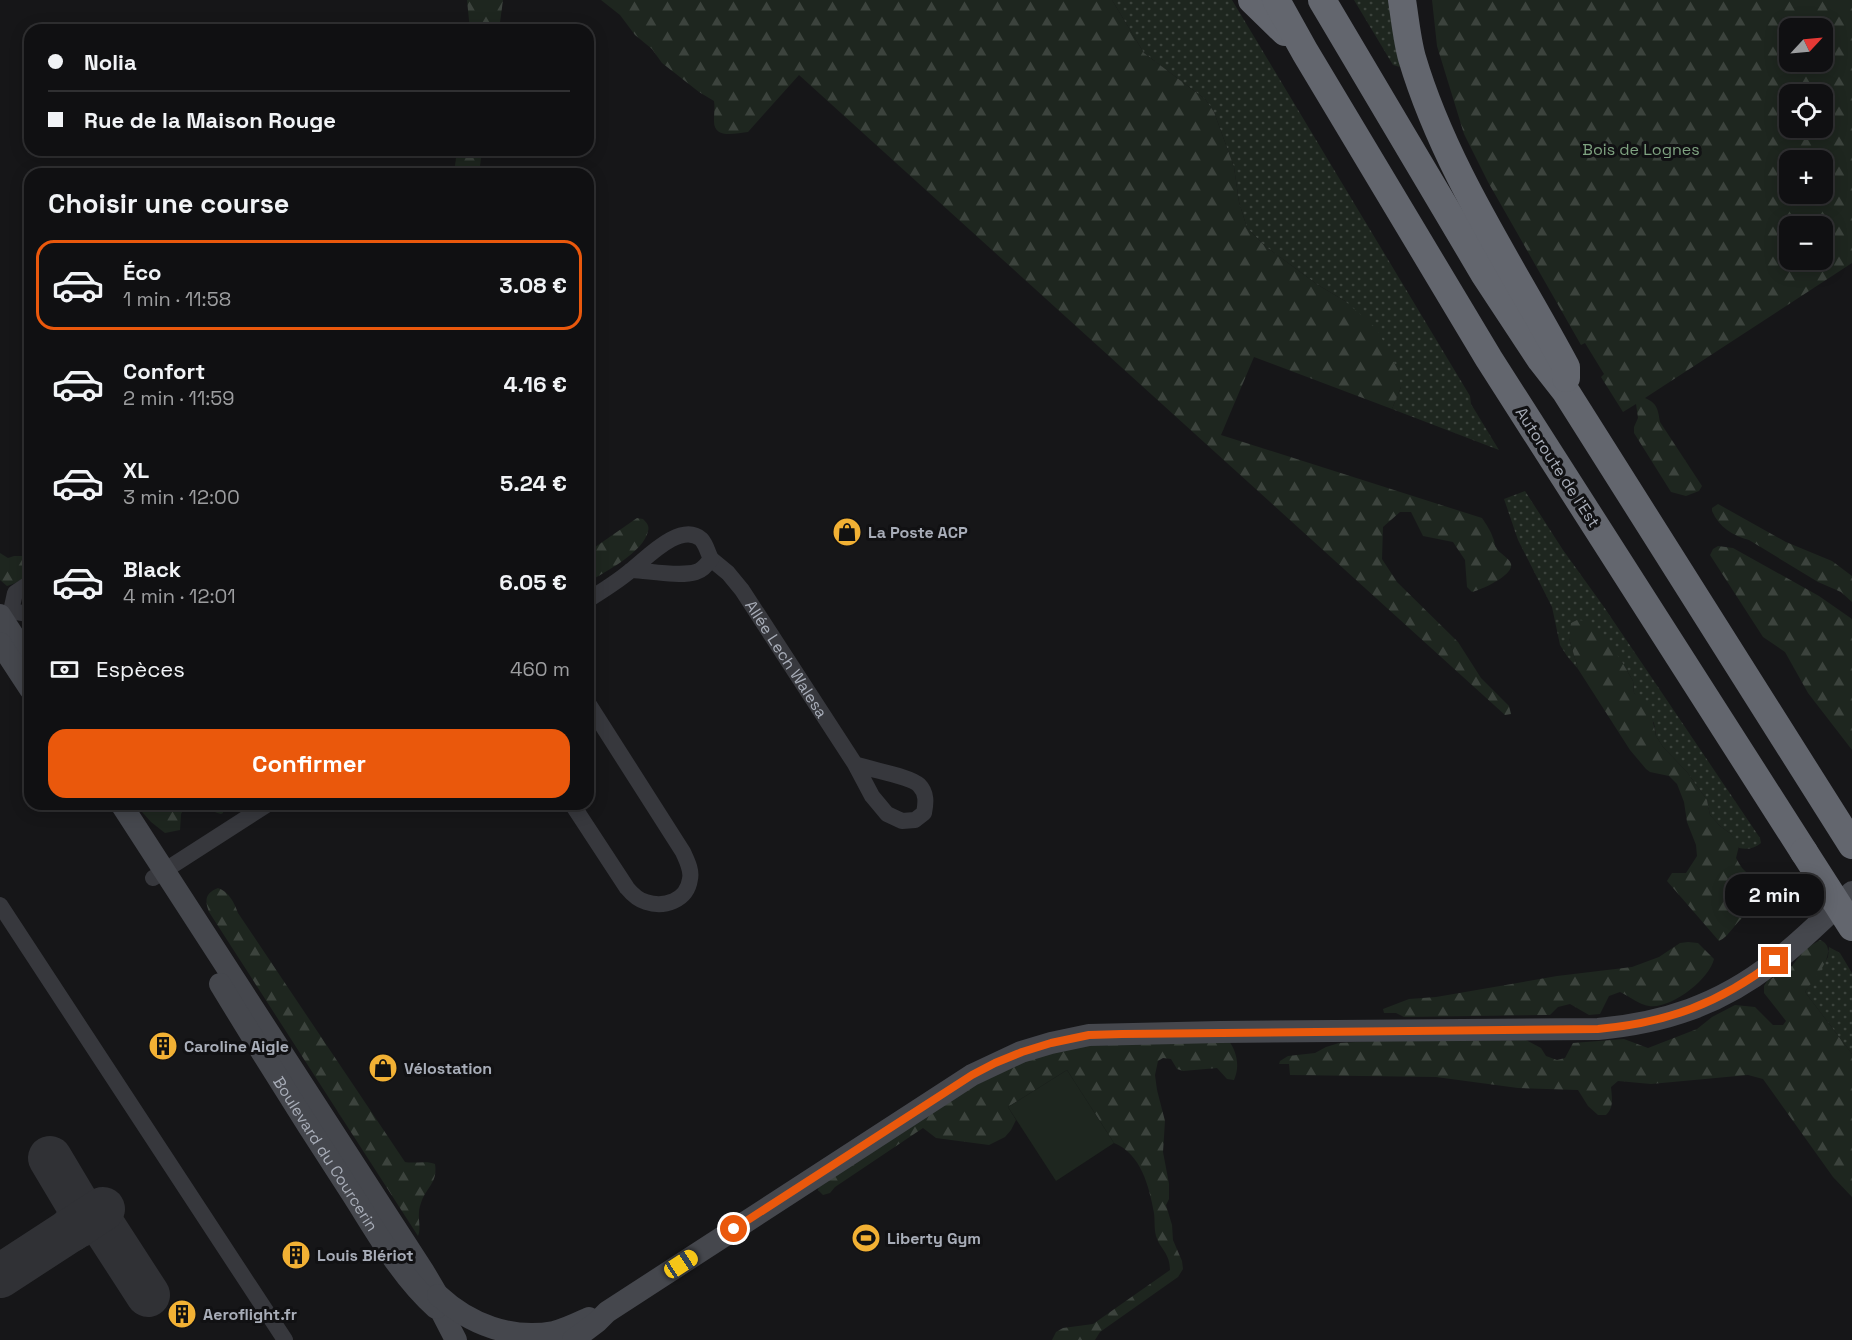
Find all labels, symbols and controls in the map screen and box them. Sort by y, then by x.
north arrow [1779,18,1833,72]
map controls [1779,18,1833,270]
text: Nolia [84,48,137,76]
button: locate [1779,84,1833,138]
text: Rue de la Maison Rouge [84,106,336,134]
park label: Bois de Lognes [1582,139,1700,160]
button: + [1779,150,1833,204]
text: Choisir une course [48,186,289,221]
button: − [1779,216,1833,270]
icon: car [51,258,105,312]
text: Éco [123,258,162,286]
text: 3.08 € [499,271,567,299]
text: 1 min · 11:58 [123,286,231,312]
icon: car [51,357,105,411]
text: Confort [123,357,205,385]
text: 4.16 € [504,370,567,398]
text: 2 min · 11:59 [123,385,235,411]
street label: Autoroute de l’Est [1511,403,1604,531]
icon: car [51,456,105,510]
text: XL [123,456,149,484]
text: 5.24 € [500,469,567,497]
text: 3 min · 12:00 [123,484,240,510]
shop icon: La Poste ACP [831,516,863,548]
place label: La Poste ACP [868,522,968,543]
icon: car [51,555,105,609]
text: Black [123,555,181,583]
text: 6.05 € [499,568,567,596]
text: 4 min · 12:01 [123,583,236,609]
street label: Allée Lech Walesa [740,596,832,722]
icon: cash [48,653,81,686]
text: Espèces [96,655,185,683]
text: 460 m [510,656,570,682]
button: Confirmer [48,729,570,798]
callout: 2 min [1726,874,1824,916]
text: 2 min [1749,882,1800,908]
route end [1761,947,1788,974]
building icon: Caroline Aigle [147,1030,179,1062]
place label: Caroline Aigle [184,1036,289,1057]
shop icon: Vélostation [367,1052,399,1084]
place label: Vélostation [404,1058,492,1079]
street label: Boulevard du Courcerin [268,1072,383,1235]
route start [720,1215,747,1242]
sports icon: Liberty Gym [850,1222,882,1254]
place label: Liberty Gym [887,1228,981,1249]
building icon: Louis Blériot [280,1239,312,1271]
place label: Louis Blériot [317,1245,414,1266]
car [661,1247,701,1281]
building icon: Aeroflight.fr [166,1298,198,1330]
place label: Aeroflight.fr [203,1304,297,1325]

